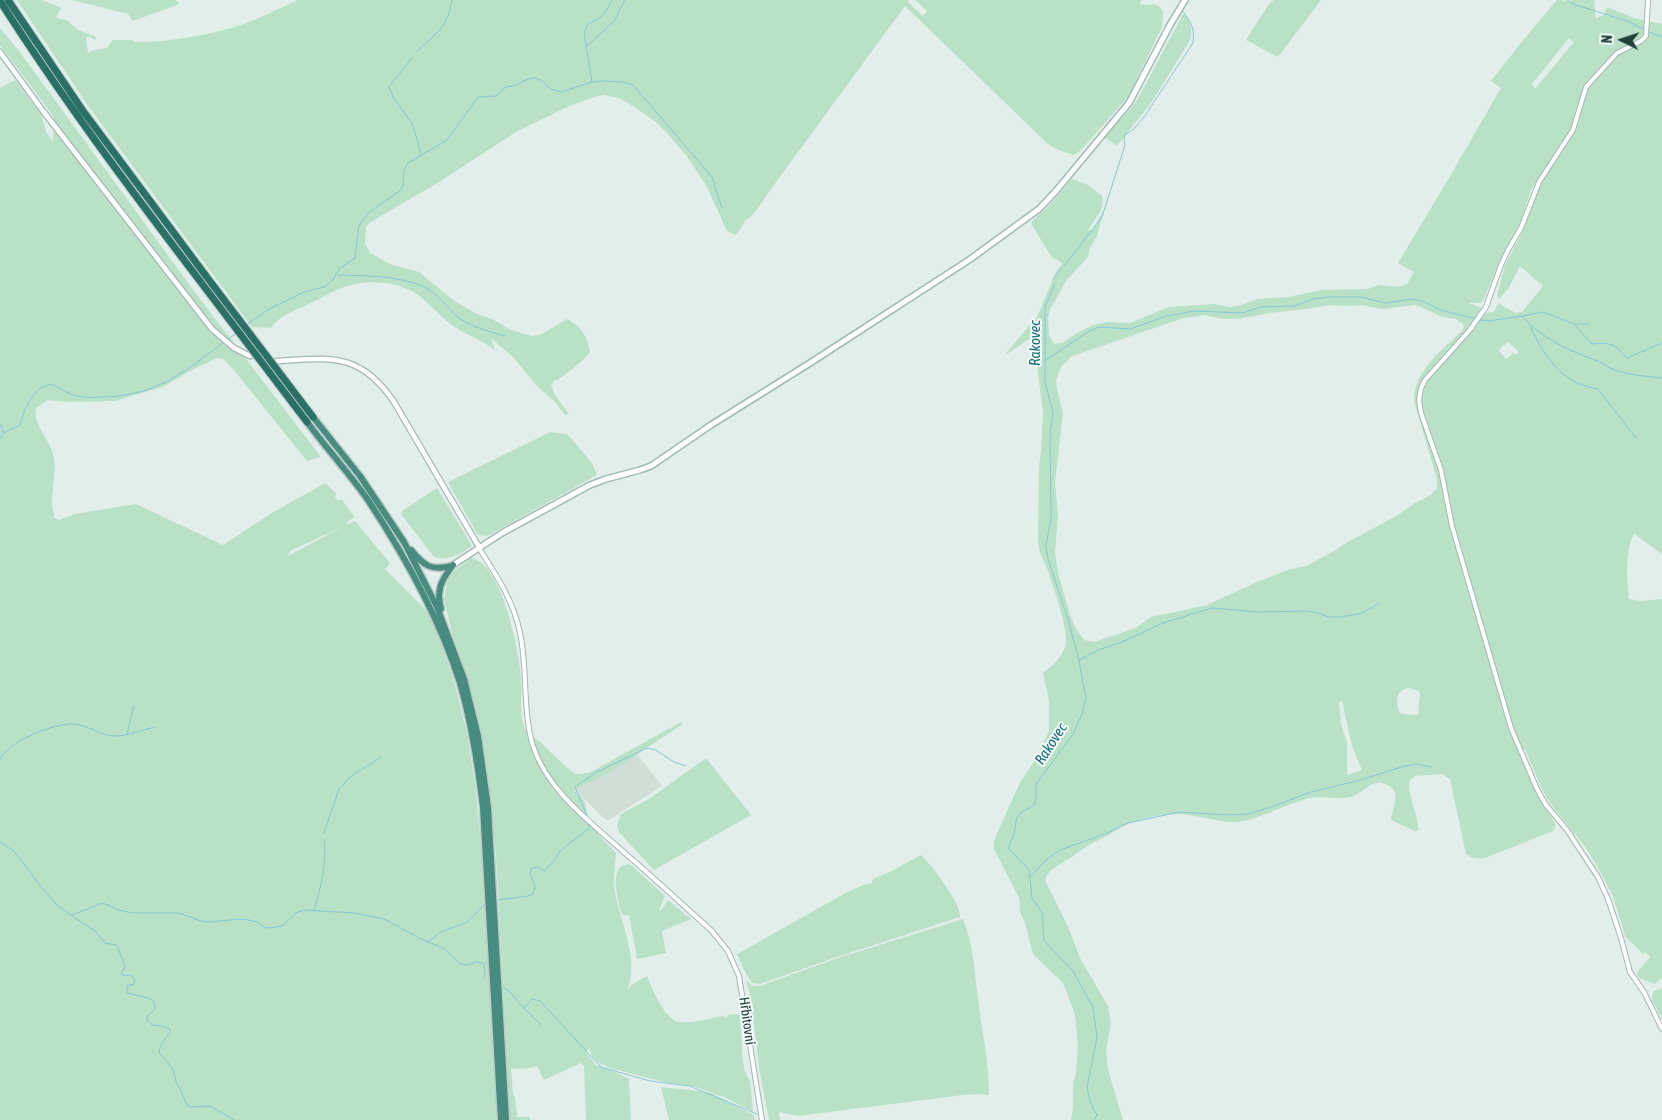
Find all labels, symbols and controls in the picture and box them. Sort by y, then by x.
north arrow [1597,15,1647,65]
text: N [1599,34,1615,44]
water label: Rakovec [1026,320,1044,366]
water label: Rakovec [1031,720,1071,768]
street label: Hřbitovní [735,996,759,1046]

